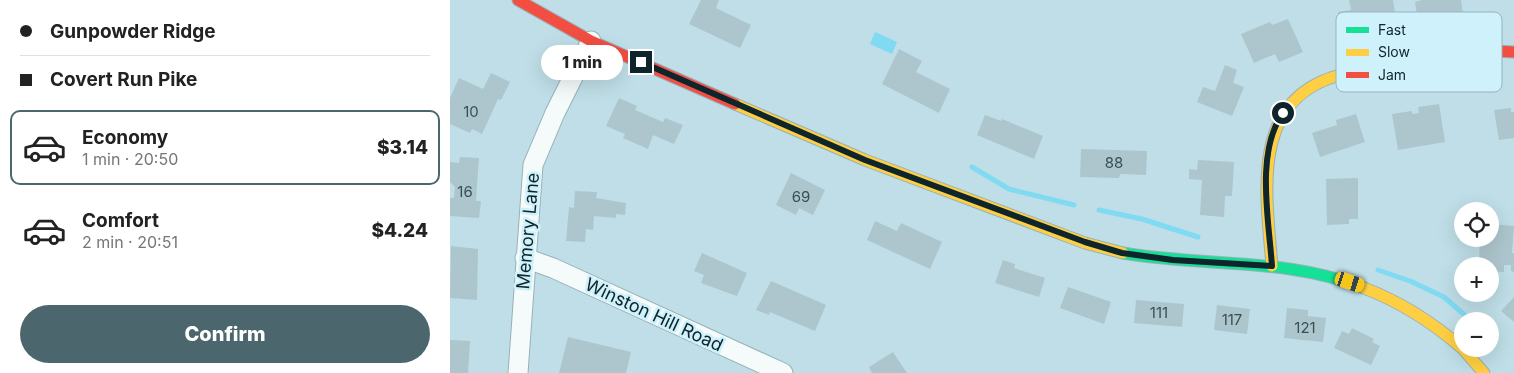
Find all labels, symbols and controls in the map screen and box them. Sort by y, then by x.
legend [1336,12,1502,92]
text: Gunpowder Ridge [50,20,216,43]
text: Fast [1378,21,1406,38]
text: Slow [1378,43,1410,60]
callout: 1 min [541,44,624,80]
route end [630,51,652,73]
text: 1 min [562,52,602,72]
text: Jam [1378,66,1406,83]
text: Covert Run Pike [50,68,197,91]
house number: 10 [463,102,479,121]
route start [1272,102,1294,124]
icon: car [22,125,67,170]
text: Economy [82,126,168,149]
text: $3.14 [377,136,428,159]
text: 1 min · 20:50 [82,149,178,169]
house number: 88 [1105,153,1123,172]
street label: Memory Lane [512,172,543,290]
house number: 16 [457,182,473,201]
house number: 69 [792,187,810,206]
map controls [1454,202,1499,357]
button: locate [1454,202,1499,247]
icon: car [22,208,67,253]
text: Comfort [82,209,159,232]
text: $4.24 [371,219,428,242]
text: 2 min · 20:51 [82,232,178,252]
button: + [1454,257,1499,302]
car [1333,270,1366,294]
street label: Winston Hill Road [582,273,726,356]
house number: 111 [1150,303,1168,322]
button: Confirm [20,305,430,363]
house number: 117 [1222,310,1242,329]
button: − [1454,312,1499,357]
house number: 121 [1294,318,1316,337]

